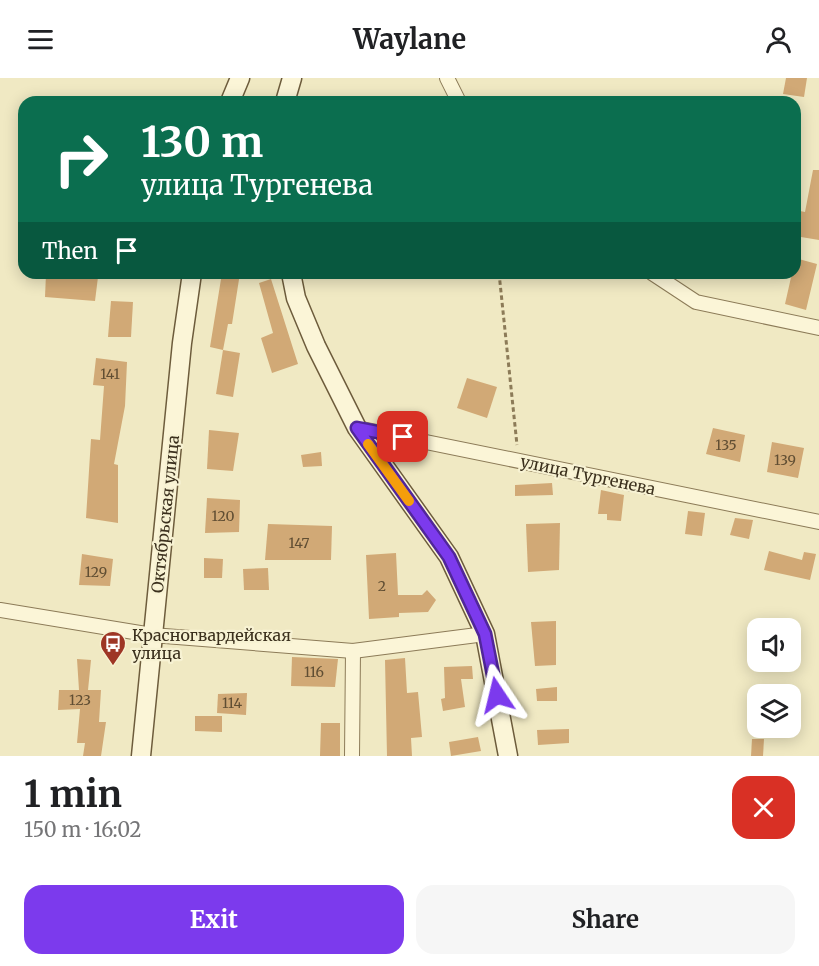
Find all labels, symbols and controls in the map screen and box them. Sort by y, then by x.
text: Waylane [353,22,466,56]
icon: menu [24,23,57,56]
icon: person [762,23,795,56]
text: 130 m [141,116,263,168]
icon: right [42,120,120,198]
text: улица Тургенева [141,168,373,202]
icon: arrive [110,234,143,267]
text: Then [42,237,98,265]
house number: 141 [100,365,120,383]
pin [377,411,428,462]
icon: arrive [386,420,419,453]
street label: Октябрьская улица [147,434,183,594]
house number: 135 [715,436,737,454]
street label: улица Тургенева [519,451,658,499]
house number: 139 [774,451,796,469]
house number: 120 [211,507,235,525]
house number: 147 [289,534,309,552]
house number: 129 [85,563,107,581]
house number: 2 [378,577,386,595]
map controls [747,618,801,738]
button: sound [747,618,801,672]
place label: Красногвардейская улица [132,625,291,663]
bus stop icon: Красногвардейская улица [98,629,128,667]
house number: 116 [304,663,324,681]
position arrow [465,663,529,727]
button: layers [747,684,801,738]
house number: 123 [69,691,91,709]
house number: 114 [222,694,242,712]
text: 1 min [24,772,122,817]
button: close [732,776,795,839]
text: 150 m · 16:02 [24,817,141,842]
button: Exit [24,885,404,954]
button: Share [416,885,795,954]

